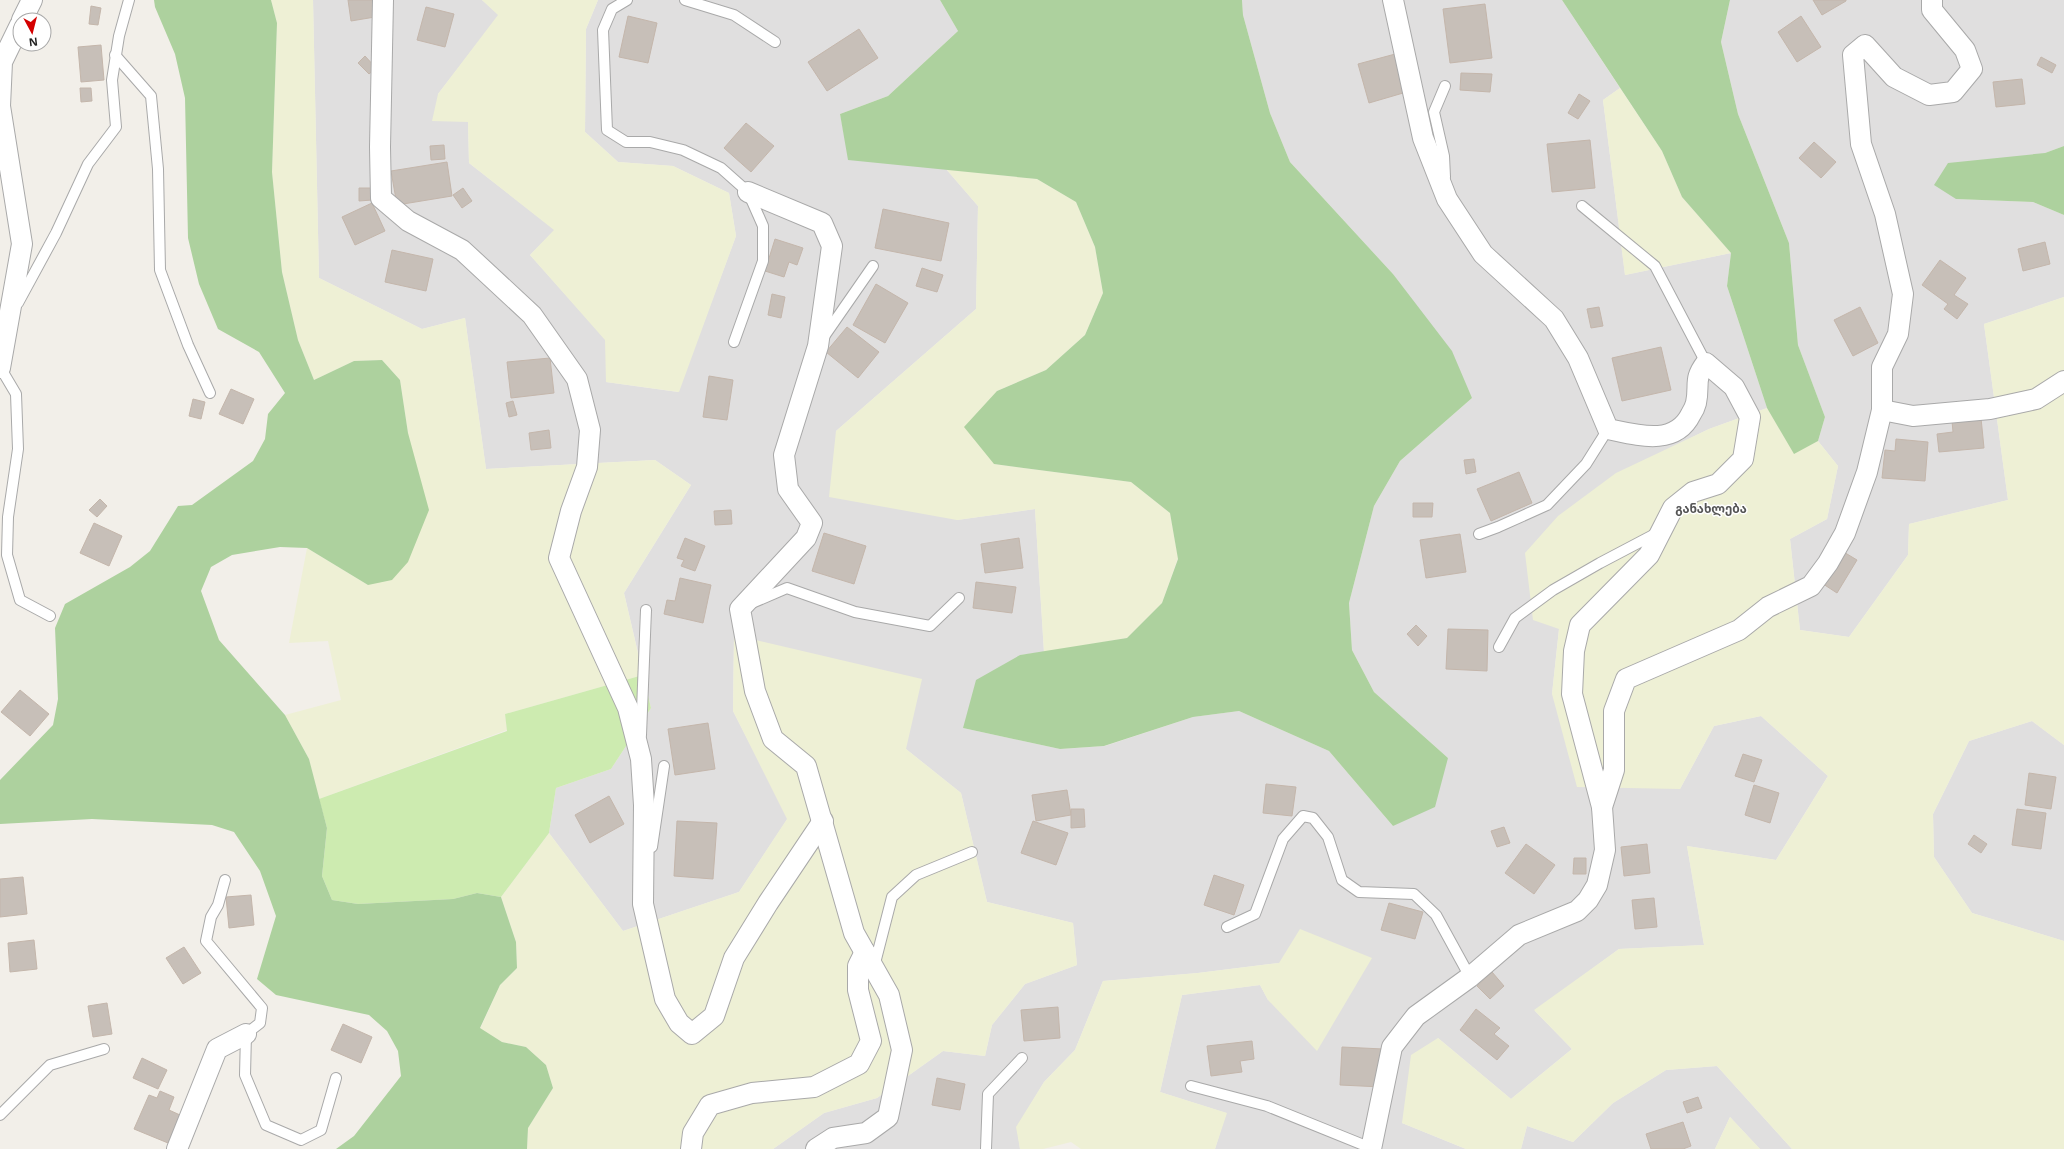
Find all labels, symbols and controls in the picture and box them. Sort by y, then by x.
north arrow [12,12,52,52]
text: N [28,34,39,50]
district label: განახლება [1675,500,1747,517]

